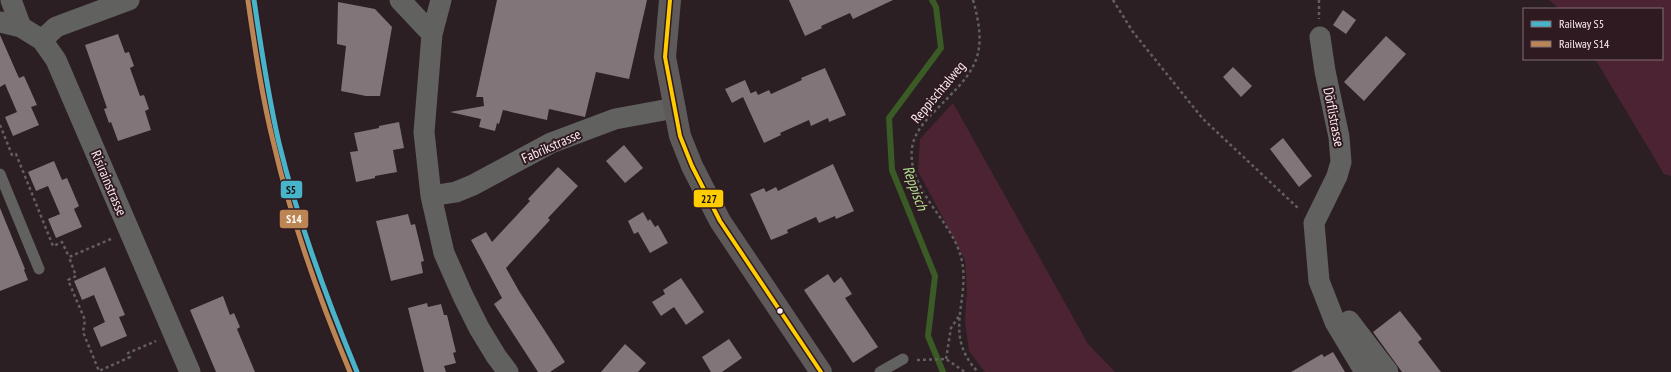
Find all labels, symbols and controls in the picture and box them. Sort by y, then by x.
legend [1523,8,1663,60]
text: Railway S5 [1559,16,1604,31]
text: Railway S14 [1559,36,1610,51]
street label: Reppischtalweg [907,57,969,127]
street label: Dörflistrasse [1319,86,1349,148]
street label: Fabrikstrasse [519,125,584,167]
street label: Risirainstrasse [87,148,131,219]
water label: Reppisch [899,163,933,214]
line badge: S5 [280,180,303,199]
text: S5 [286,183,296,197]
line badge: 227 [693,189,724,208]
text: 227 [701,192,717,206]
line badge: S14 [279,209,309,229]
text: S14 [286,212,302,226]
unlabelled marker [775,306,785,316]

